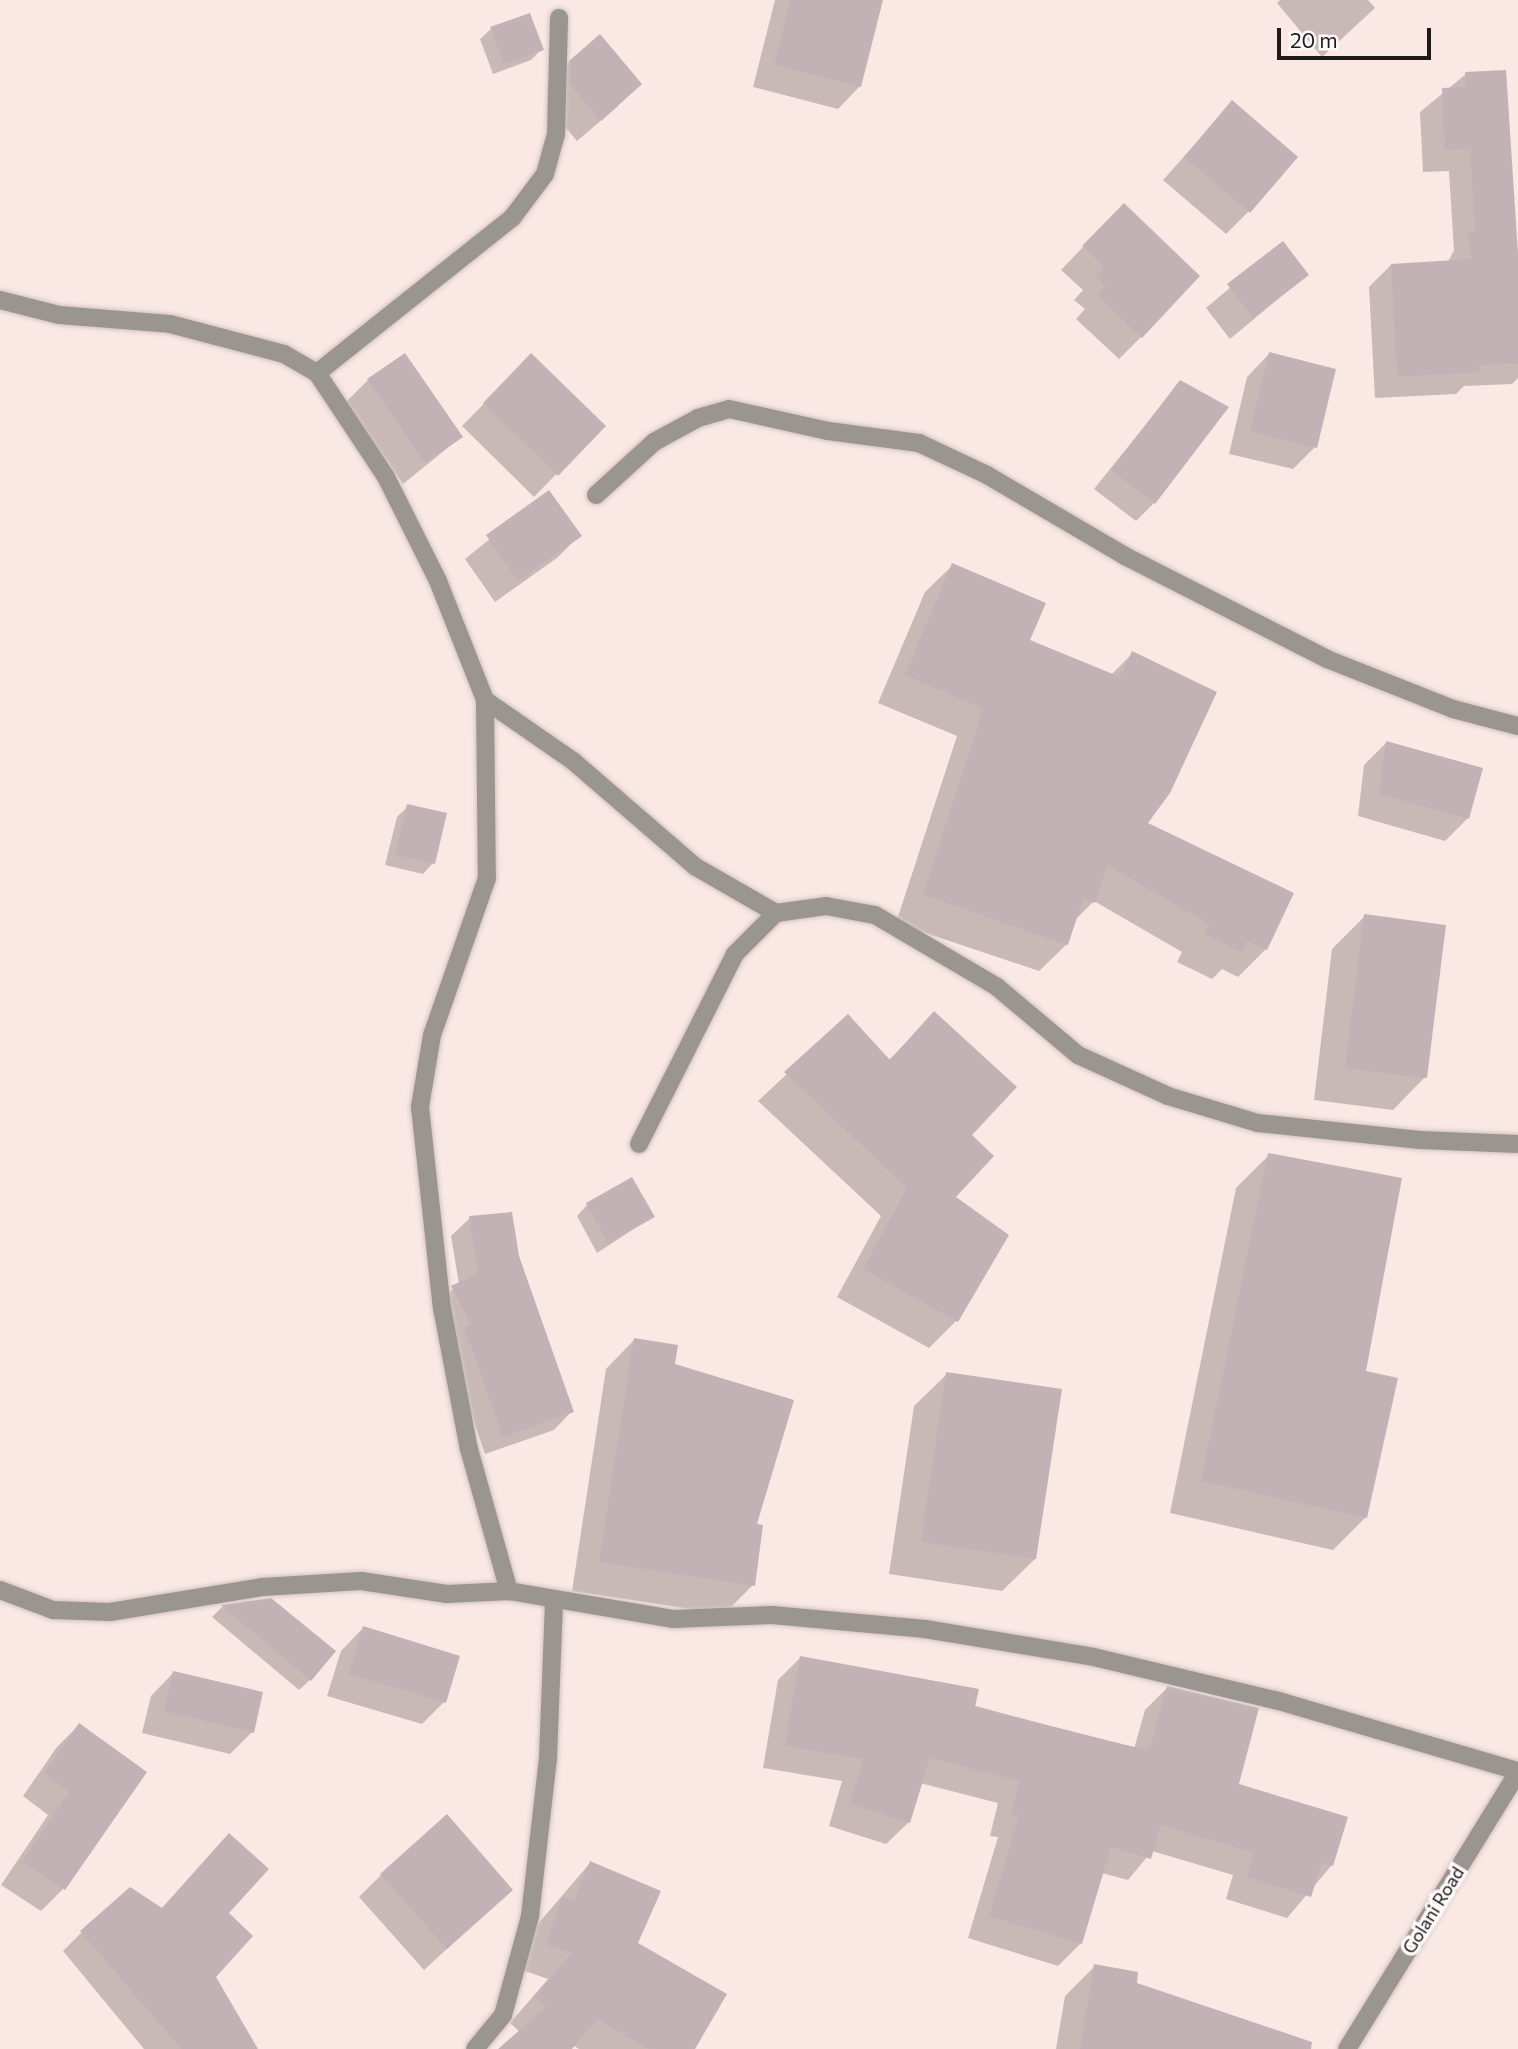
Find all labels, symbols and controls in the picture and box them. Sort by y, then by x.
scale bar [1280,14,1434,58]
text: 20 m [1290,27,1338,52]
street label: Golani Road [1398,1863,1468,1957]

